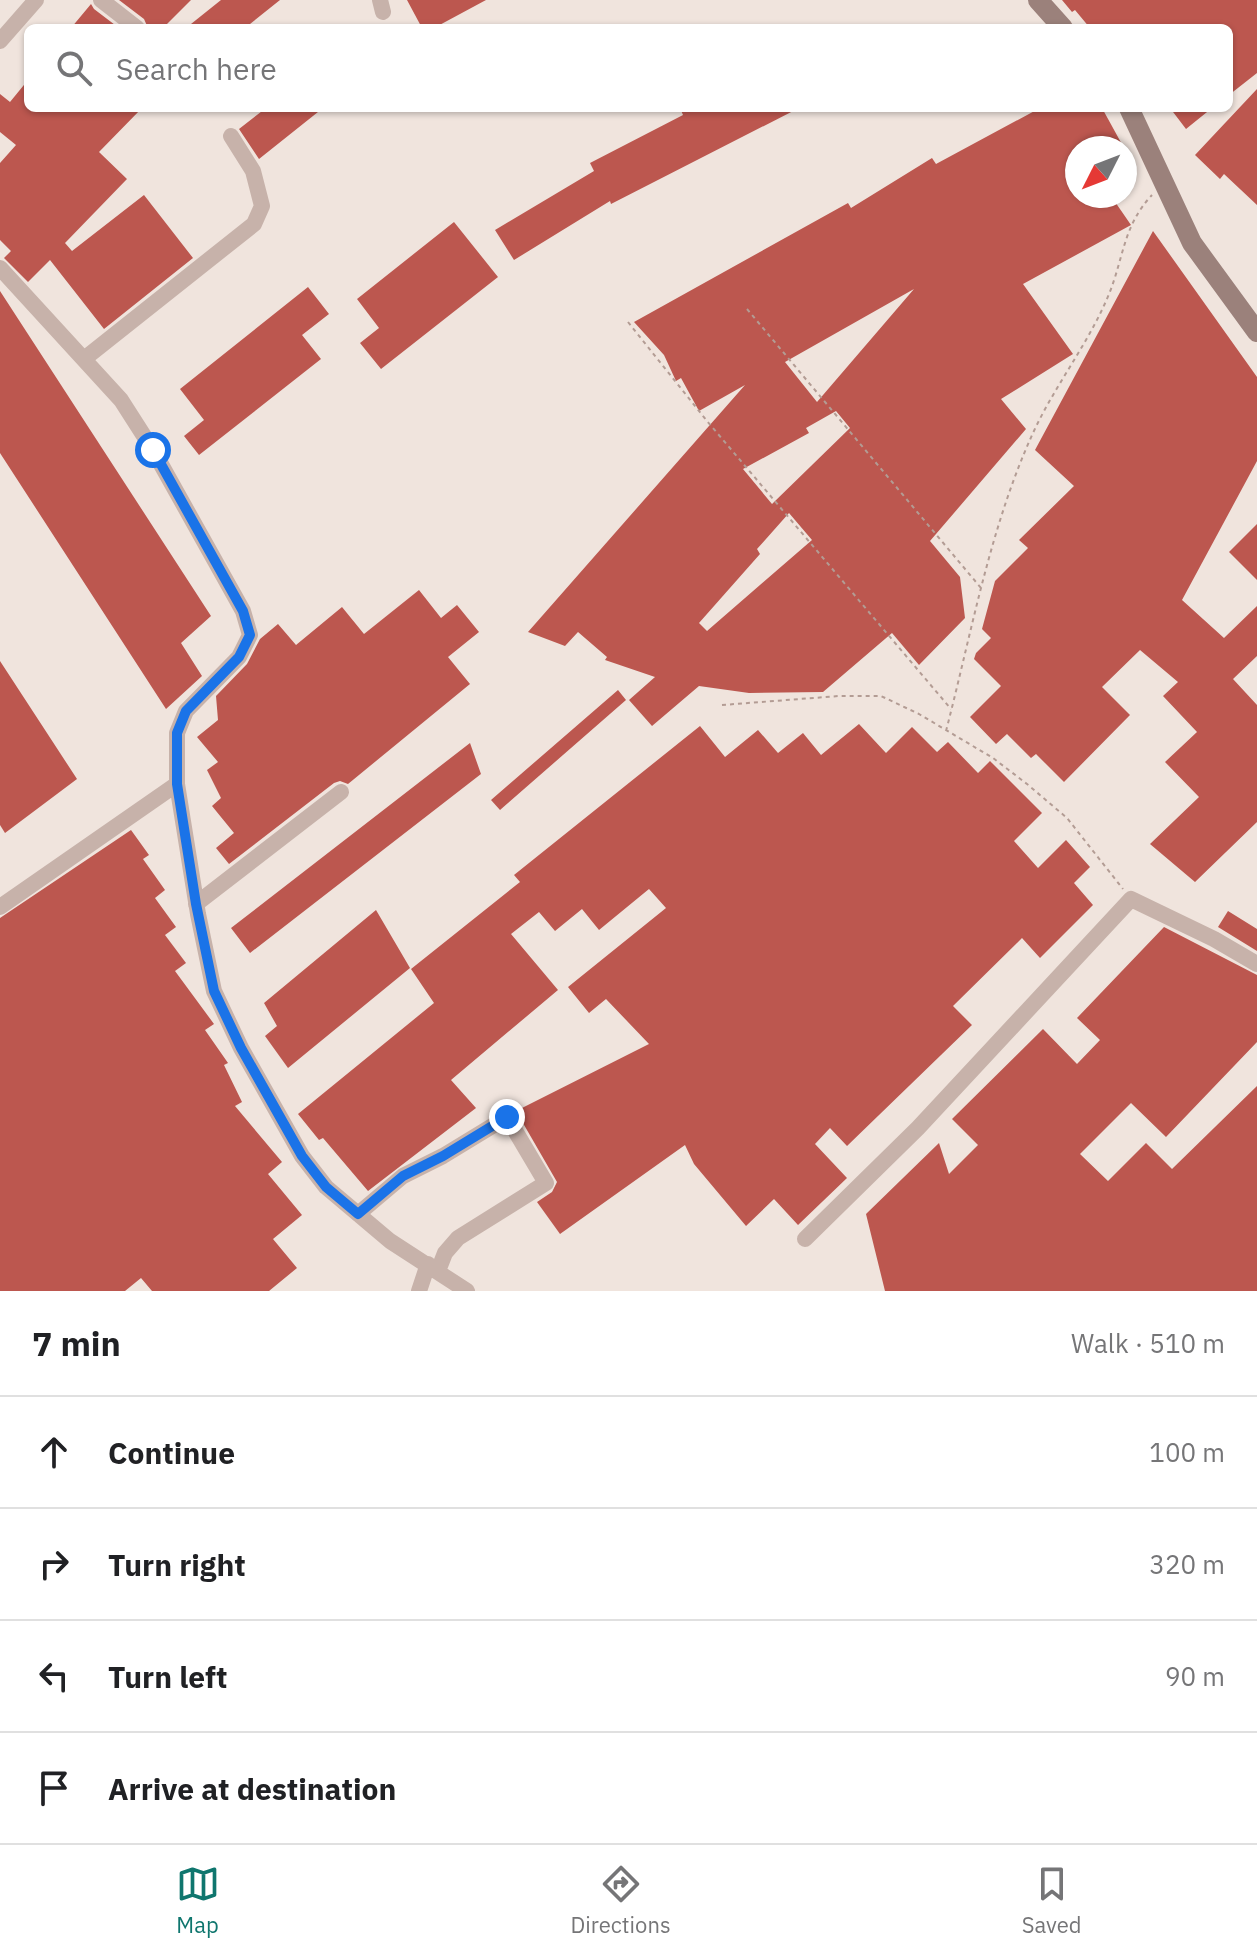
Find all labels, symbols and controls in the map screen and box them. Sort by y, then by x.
search box [24,24,1233,112]
icon: search [52,46,96,90]
text: Search here [116,49,277,88]
north arrow [1065,136,1137,208]
route start [135,432,171,468]
route end [489,1099,525,1135]
text: 7 min [32,1321,121,1365]
text: Walk · 510 m [1071,1326,1225,1360]
icon: ahead [32,1430,76,1474]
text: Continue [108,1433,235,1472]
text: 100 m [1149,1435,1225,1469]
icon: right [32,1542,76,1586]
text: Turn right [108,1545,246,1584]
text: 320 m [1149,1547,1225,1581]
icon: left [32,1654,76,1698]
text: Turn left [108,1657,227,1696]
text: 90 m [1165,1659,1225,1693]
icon: arrive [32,1766,76,1810]
text: Arrive at destination [108,1769,396,1808]
tab: Map [176,1862,220,1939]
tab: Directions [571,1862,671,1939]
tab: Saved [1022,1862,1081,1939]

